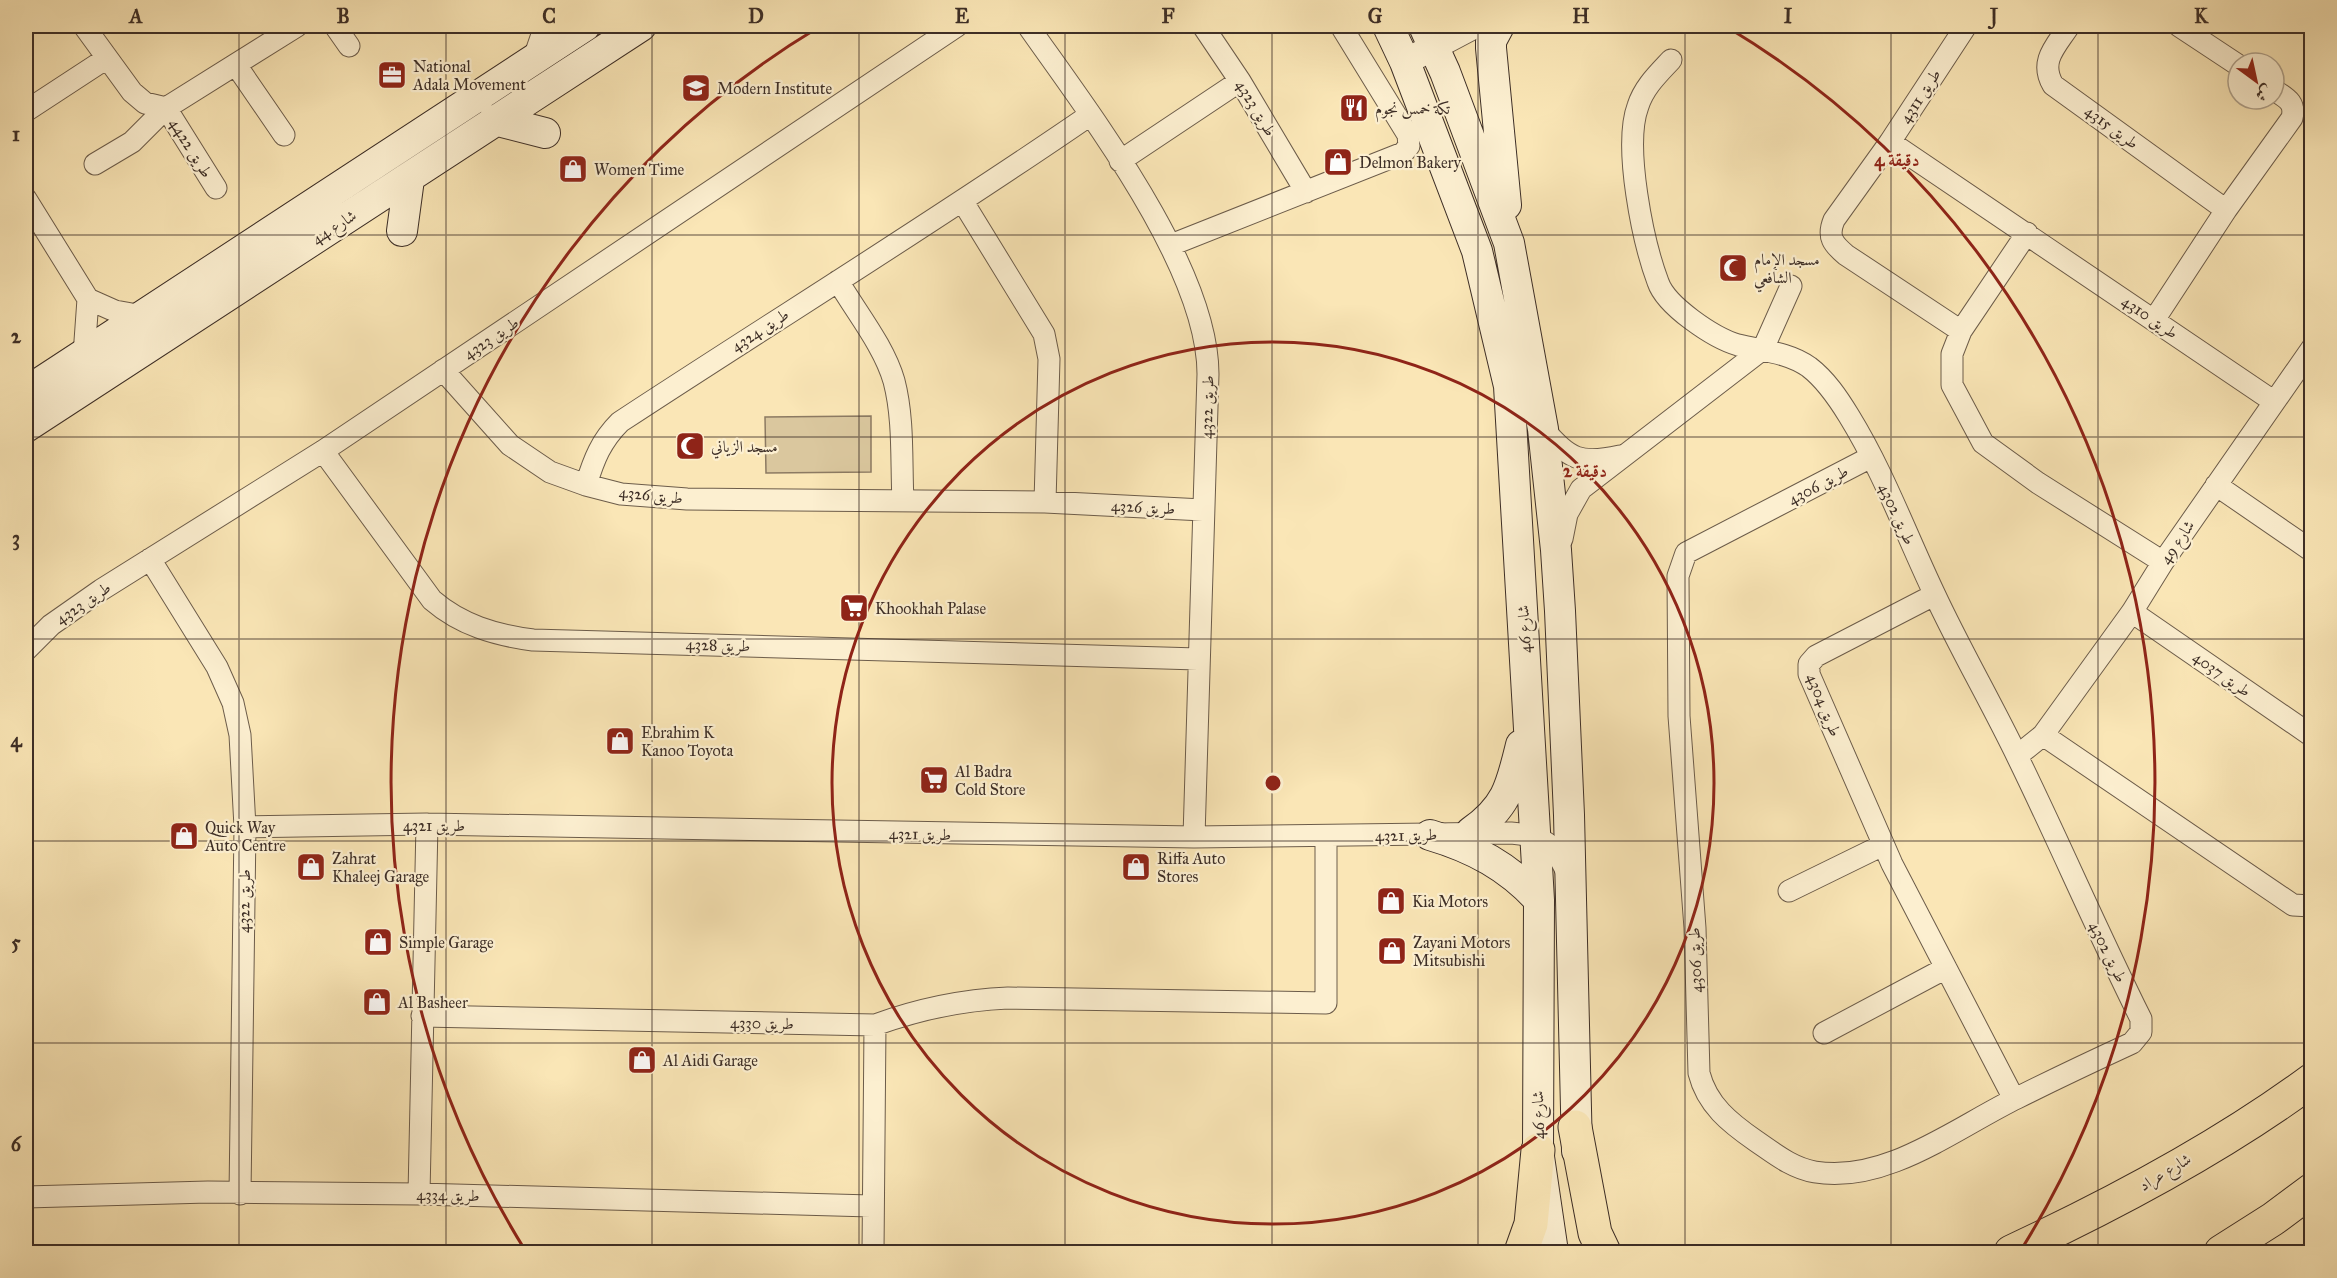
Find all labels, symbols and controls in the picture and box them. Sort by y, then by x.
text: A [127,4,143,28]
text: B [336,4,350,28]
text: C [542,4,556,28]
text: D [748,4,764,28]
text: E [955,4,970,28]
text: F [1161,4,1175,28]
text: G [1368,4,1383,28]
text: H [1572,4,1590,28]
text: I [1784,4,1793,28]
text: J [1987,4,1999,30]
text: K [2194,4,2209,28]
north arrow [2226,51,2286,111]
place label: National Adala Movement [412,57,526,94]
office icon: National Adala Movement [376,59,408,91]
street label: طريق 4311 [1896,65,1945,127]
school or university icon: Modern Institute [680,72,712,104]
street label: طريق 4323 [1231,76,1280,140]
place label: Modern Institute [717,79,832,98]
text: ش [2252,81,2276,105]
restaurant icon: تكة خمس نجوم [1338,92,1370,124]
place label: تكة خمس نجوم [1375,99,1451,123]
street label: طريق 4315 [2081,101,2143,154]
street label: طريق 4422 [165,115,217,182]
text: 1 [12,122,20,146]
shop icon: Delmon Bakery [1322,146,1354,178]
text: 4 دقيقة [1874,149,1920,172]
shop icon: Women Time [557,153,589,185]
place label: Delmon Bakery [1359,153,1462,172]
place label: Women Time [594,160,685,179]
street label: شارع 44 [308,206,362,252]
place label: مسجد الإمام الشافعي [1754,250,1820,293]
mosque icon: مسجد الإمام الشافعي [1717,252,1749,284]
street label: طريق 4310 [2118,291,2182,343]
street label: طريق 4324 [728,304,793,356]
street label: طريق 4323 [460,313,523,364]
text: 2 [11,324,22,348]
street label: طريق 4322 [1196,375,1219,439]
mosque icon: مسجد الزياني [674,430,706,462]
place label: مسجد الزياني [711,437,778,459]
text: 2 دقيقة [1563,460,1607,482]
street label: طريق 4306 [1785,461,1852,510]
street label: طريق 4302 [1874,480,1919,548]
street label: طريق 4326 [618,482,684,509]
street label: طريق 4326 [1110,496,1176,519]
street label: شارع 49 [2155,516,2202,570]
text: 3 [12,526,20,551]
street label: طريق 4323 [52,578,115,629]
supermarket icon: Khookhah Palase [838,592,870,624]
place label: Khookhah Palase [875,599,986,618]
street label: شارع 46 [1513,604,1539,654]
street label: طريق 4328 [685,634,751,657]
street label: طريق 4037 [2189,647,2254,701]
street label: طريق 4304 [1802,671,1845,740]
place label: Ebrahim K Kanoo Toyota [641,723,733,760]
shop icon: Ebrahim K Kanoo Toyota [604,725,636,757]
text: 4 [10,728,22,753]
place label: Al Badra Cold Store [954,762,1026,799]
supermarket icon: Al Badra Cold Store [918,764,950,796]
centre of rings [1263,773,1283,793]
street label: طريق 4321 [403,816,465,836]
place label: Quick Way Auto Centre [204,818,286,855]
shop icon: Quick Way Auto Centre [168,820,200,852]
street label: طريق 4321 [889,824,951,845]
street label: طريق 4321 [1375,825,1437,846]
place label: Zahrat Khaleej Garage [332,849,430,887]
place label: Riffa Auto Stores [1157,849,1225,886]
shop icon: Zahrat Khaleej Garage [295,851,327,883]
shop icon: Riffa Auto Stores [1120,851,1152,883]
street label: طريق 4322 [234,869,255,933]
shop icon: Kia Motors [1375,885,1407,917]
place label: Kia Motors [1412,892,1488,911]
street label: طريق 4302 [2084,919,2131,986]
shop icon: Simple Garage [362,926,394,958]
street label: طريق 4306 [1684,927,1707,993]
text: 5 [11,930,21,954]
place label: Simple Garage [399,933,494,953]
place label: Zayani Motors Mitsubishi [1413,933,1511,970]
shop icon: Zayani Motors Mitsubishi [1376,935,1408,967]
shop icon: Al Basheer [361,986,393,1018]
place label: Al Basheer [397,993,468,1012]
street label: طريق 4330 [730,1013,794,1034]
shop icon: Al Aidi Garage [626,1044,658,1076]
place label: Al Aidi Garage [662,1051,758,1071]
street label: شارع 46 [1528,1091,1552,1139]
text: 6 [11,1132,23,1156]
street label: شارع عراد [2136,1149,2196,1198]
street label: طريق 4334 [416,1185,480,1206]

